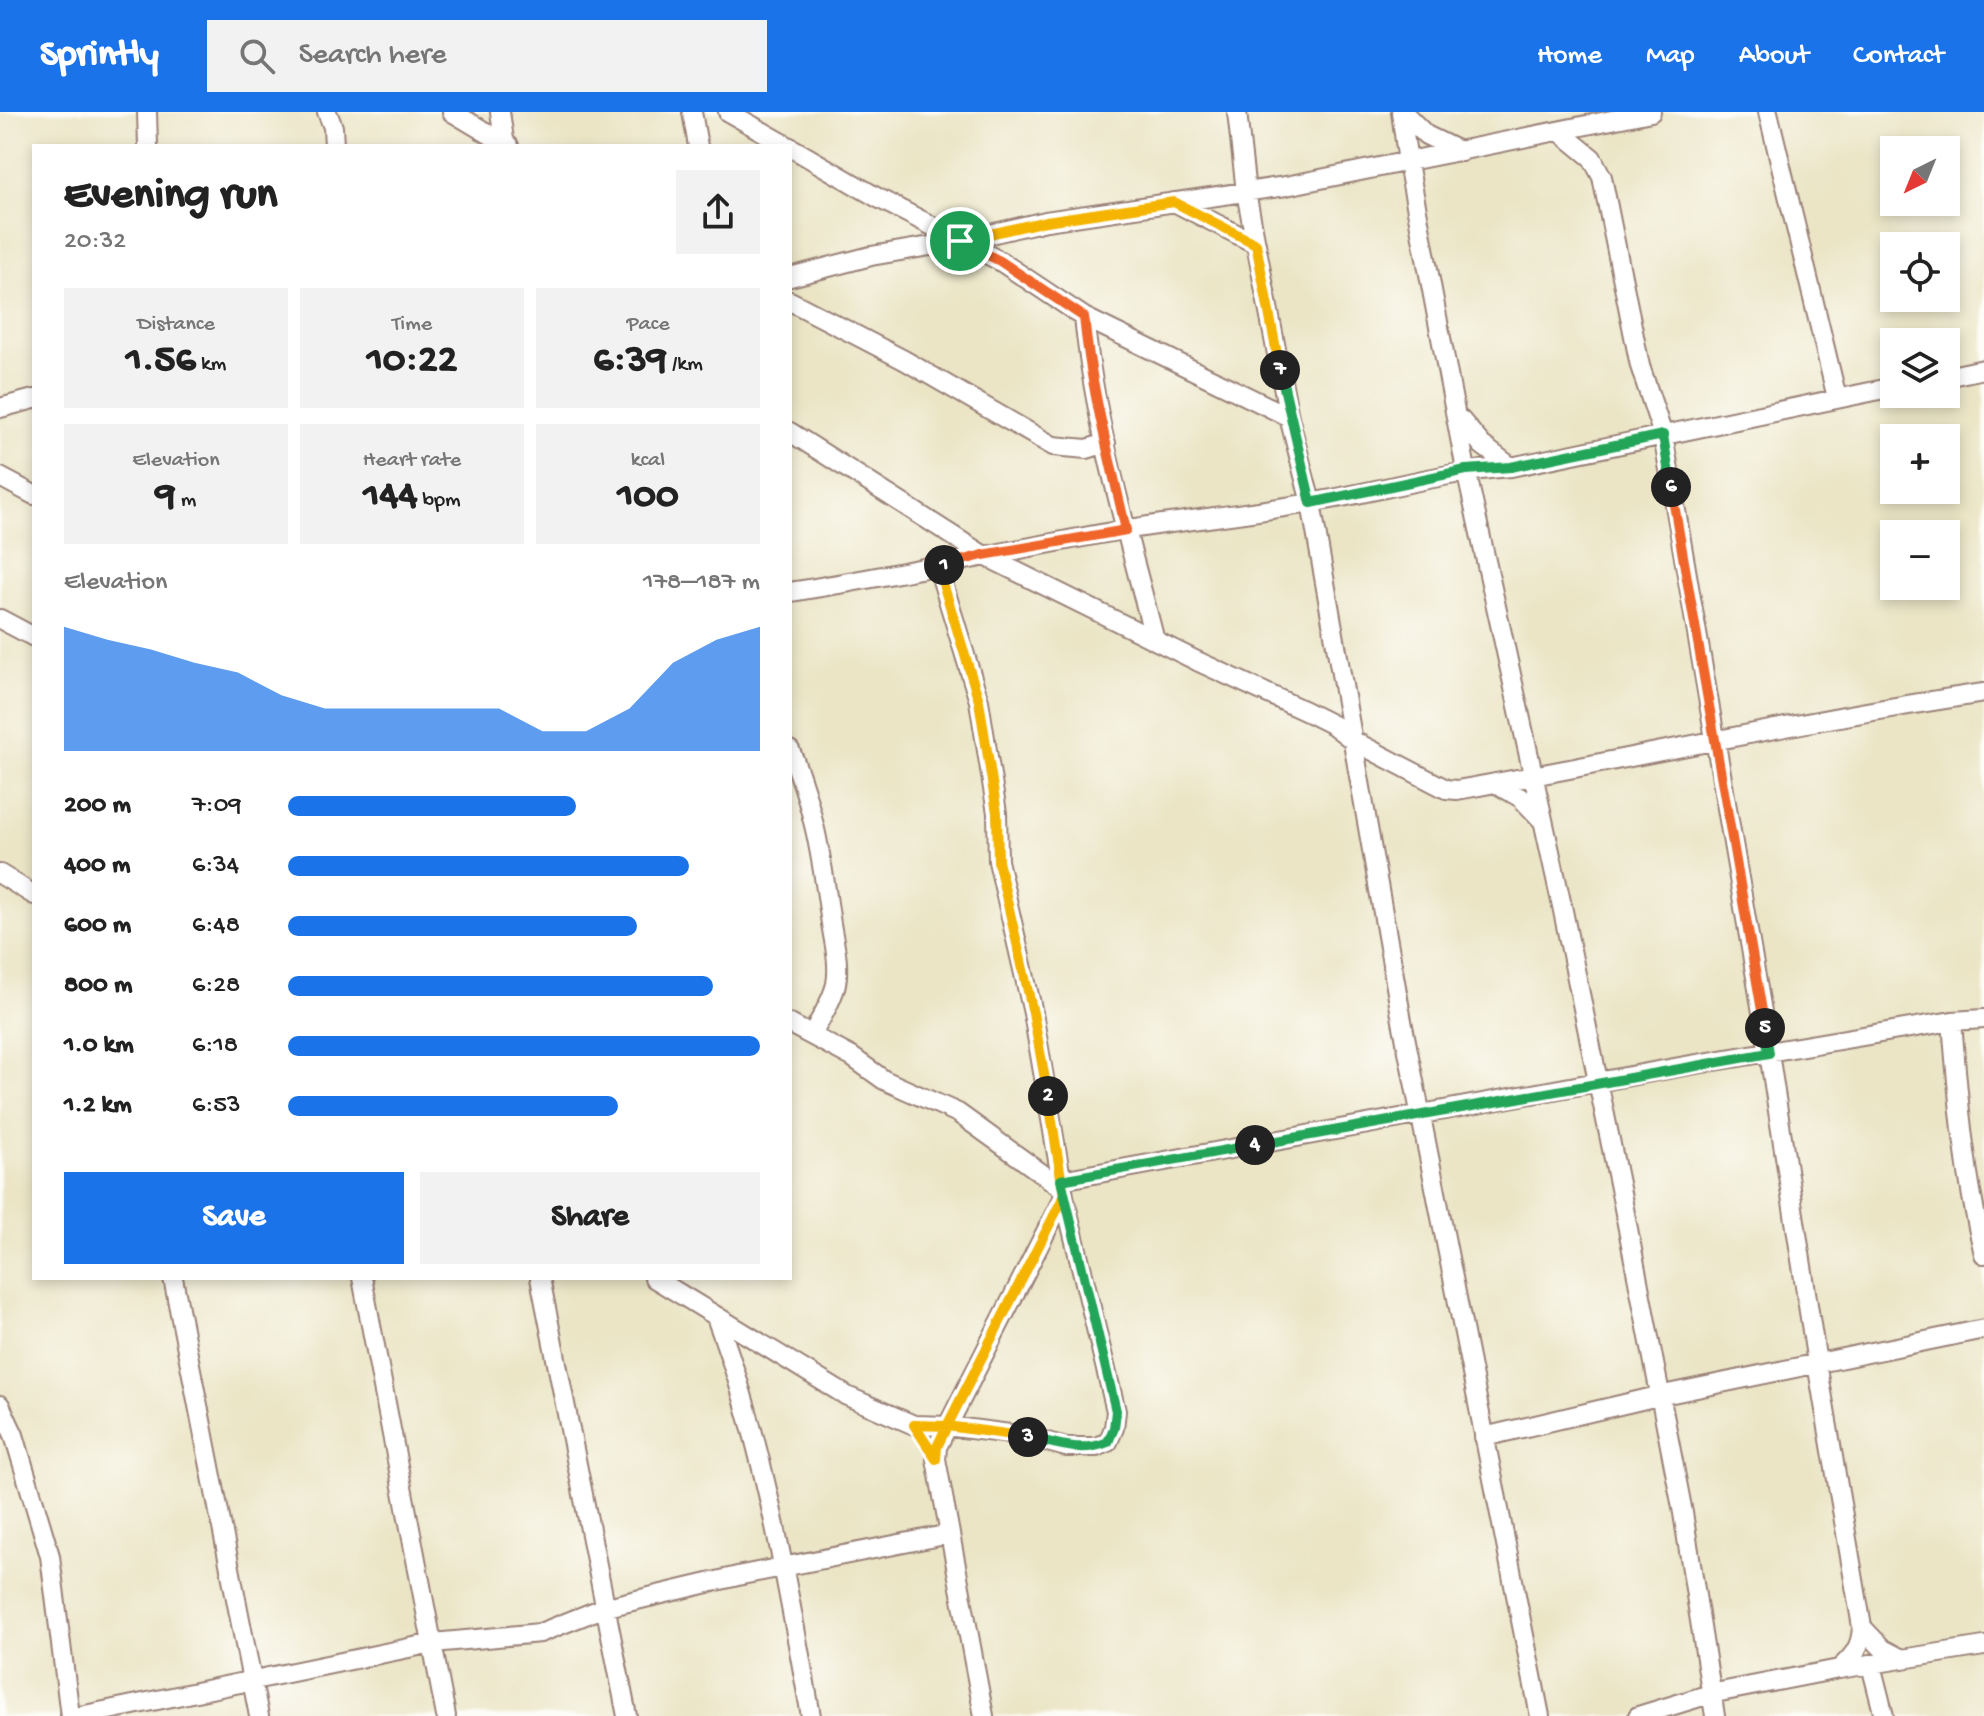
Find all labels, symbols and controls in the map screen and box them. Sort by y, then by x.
search box [207,20,767,92]
text: Sprintly [40,34,159,78]
icon: search [235,34,279,78]
text: Search here [299,39,446,74]
text: Home [1537,40,1602,73]
text: Map [1646,40,1695,73]
text: About [1739,40,1809,73]
text: Contact [1853,40,1944,73]
north arrow [1880,136,1960,216]
map controls [1880,136,1960,600]
button: share [676,170,760,254]
text: Evening run [64,171,277,223]
pin [926,207,994,275]
icon: arrive [938,219,982,263]
text: 20:32 [64,227,126,258]
button: locate [1880,232,1960,312]
text: Distance [137,312,215,338]
text: Time [392,312,432,338]
text: Pace [626,312,670,338]
button: layers [1880,328,1960,408]
text: 1.56 [126,338,196,385]
text: 10:22 [367,338,457,385]
text: 6:39 [593,338,667,385]
pin: 7 [1260,350,1300,390]
text: km [196,352,226,378]
text: /km [667,352,703,378]
text: 7 [1274,357,1286,383]
button: + [1880,424,1960,504]
text: Elevation [132,448,220,474]
text: Heart rate [363,448,461,474]
text: kcal [631,448,665,474]
pin: 6 [1651,467,1691,507]
text: 9 [156,474,176,521]
text: 144 [363,474,417,521]
text: 100 [617,474,679,521]
text: 6 [1665,474,1677,500]
text: m [176,488,196,514]
text: bpm [417,488,461,514]
button: − [1880,520,1960,600]
pin: 1 [924,545,964,585]
text: 1 [940,552,948,578]
text: Elevation [64,568,167,599]
text: 178–187 m [643,568,760,599]
text: 200 m [64,791,131,822]
text: 7:09 [192,791,241,822]
text: 400 m [64,851,130,882]
text: 6:34 [192,851,239,882]
text: 600 m [64,911,131,942]
text: 6:48 [192,911,240,942]
text: 800 m [64,971,132,1002]
text: 6:28 [192,971,240,1002]
pin: 5 [1745,1008,1785,1048]
text: 5 [1759,1015,1771,1041]
text: 1.0 km [64,1031,134,1062]
text: 6:18 [192,1031,238,1062]
pin: 2 [1028,1076,1068,1116]
text: 2 [1043,1083,1053,1109]
text: 1.2 km [64,1091,132,1122]
text: 6:53 [192,1091,241,1122]
pin: 4 [1235,1125,1275,1165]
text: 4 [1250,1132,1260,1158]
button: Save [64,1172,404,1264]
button: Share [420,1172,760,1264]
pin: 3 [1008,1417,1048,1457]
text: 3 [1022,1424,1034,1450]

